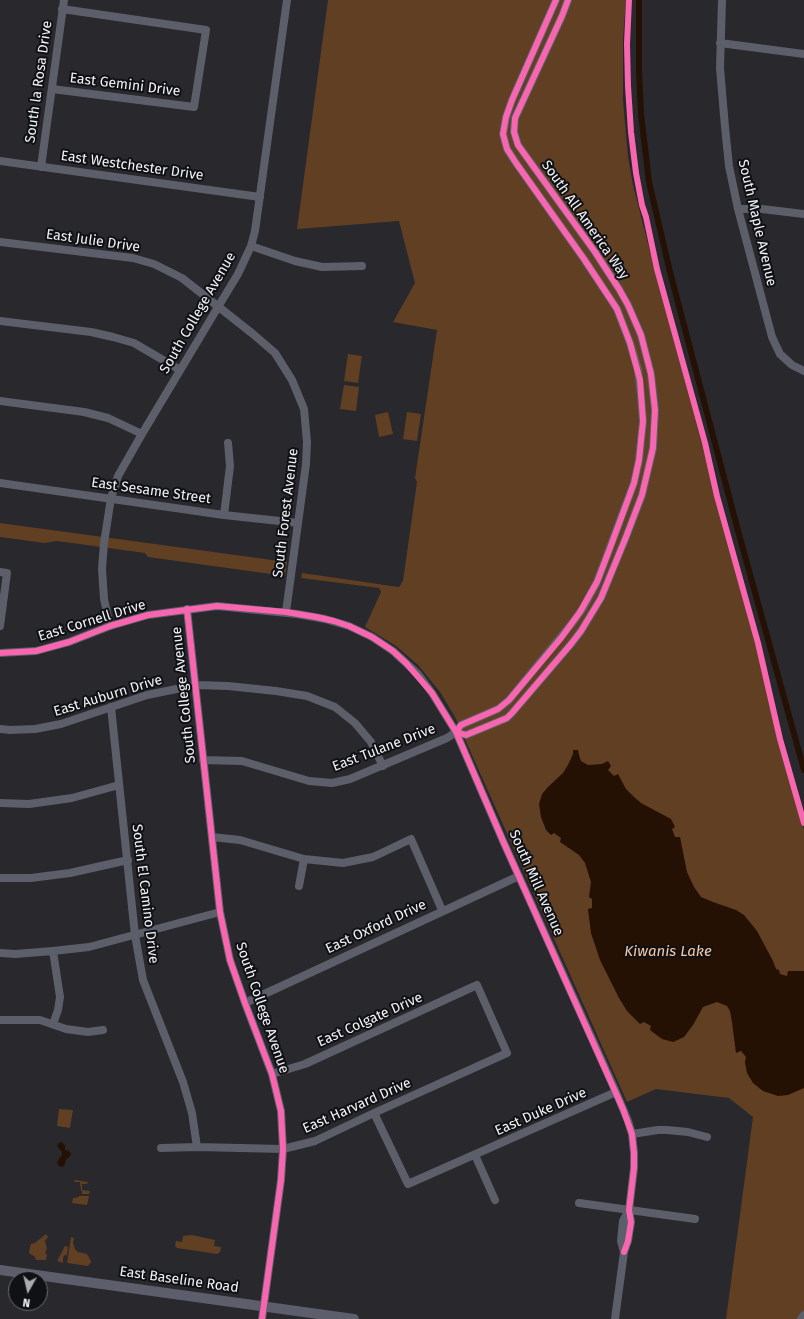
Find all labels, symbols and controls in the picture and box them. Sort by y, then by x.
street label: South la Rosa Drive [22,20,56,144]
street label: East Gemini Drive [69,70,181,100]
street label: East Westchester Drive [60,148,204,184]
street label: South All America Way [538,157,632,283]
street label: South Maple Avenue [734,158,780,288]
street label: East Julie Drive [45,226,141,256]
street label: South College Avenue [156,249,240,377]
street label: South Forest Avenue [270,448,302,578]
street label: East Sesame Street [90,474,212,508]
street label: East Cornell Drive [36,597,148,645]
street label: South College Avenue [168,626,200,764]
street label: East Auburn Drive [52,671,164,721]
street label: East Tulane Drive [330,721,438,775]
street label: South El Camino Drive [128,823,162,965]
street label: South Mill Avenue [505,827,567,939]
street label: East Oxford Drive [323,896,429,958]
street label: South College Avenue [232,940,292,1076]
water label: Kiwanis Lake [624,943,712,961]
street label: East Colgate Drive [315,989,425,1051]
street label: East Harvard Drive [300,1075,414,1137]
street label: East Duke Drive [493,1084,589,1140]
street label: East Baseline Road [118,1263,240,1297]
north arrow [8,1271,48,1311]
text: N [22,1295,31,1309]

